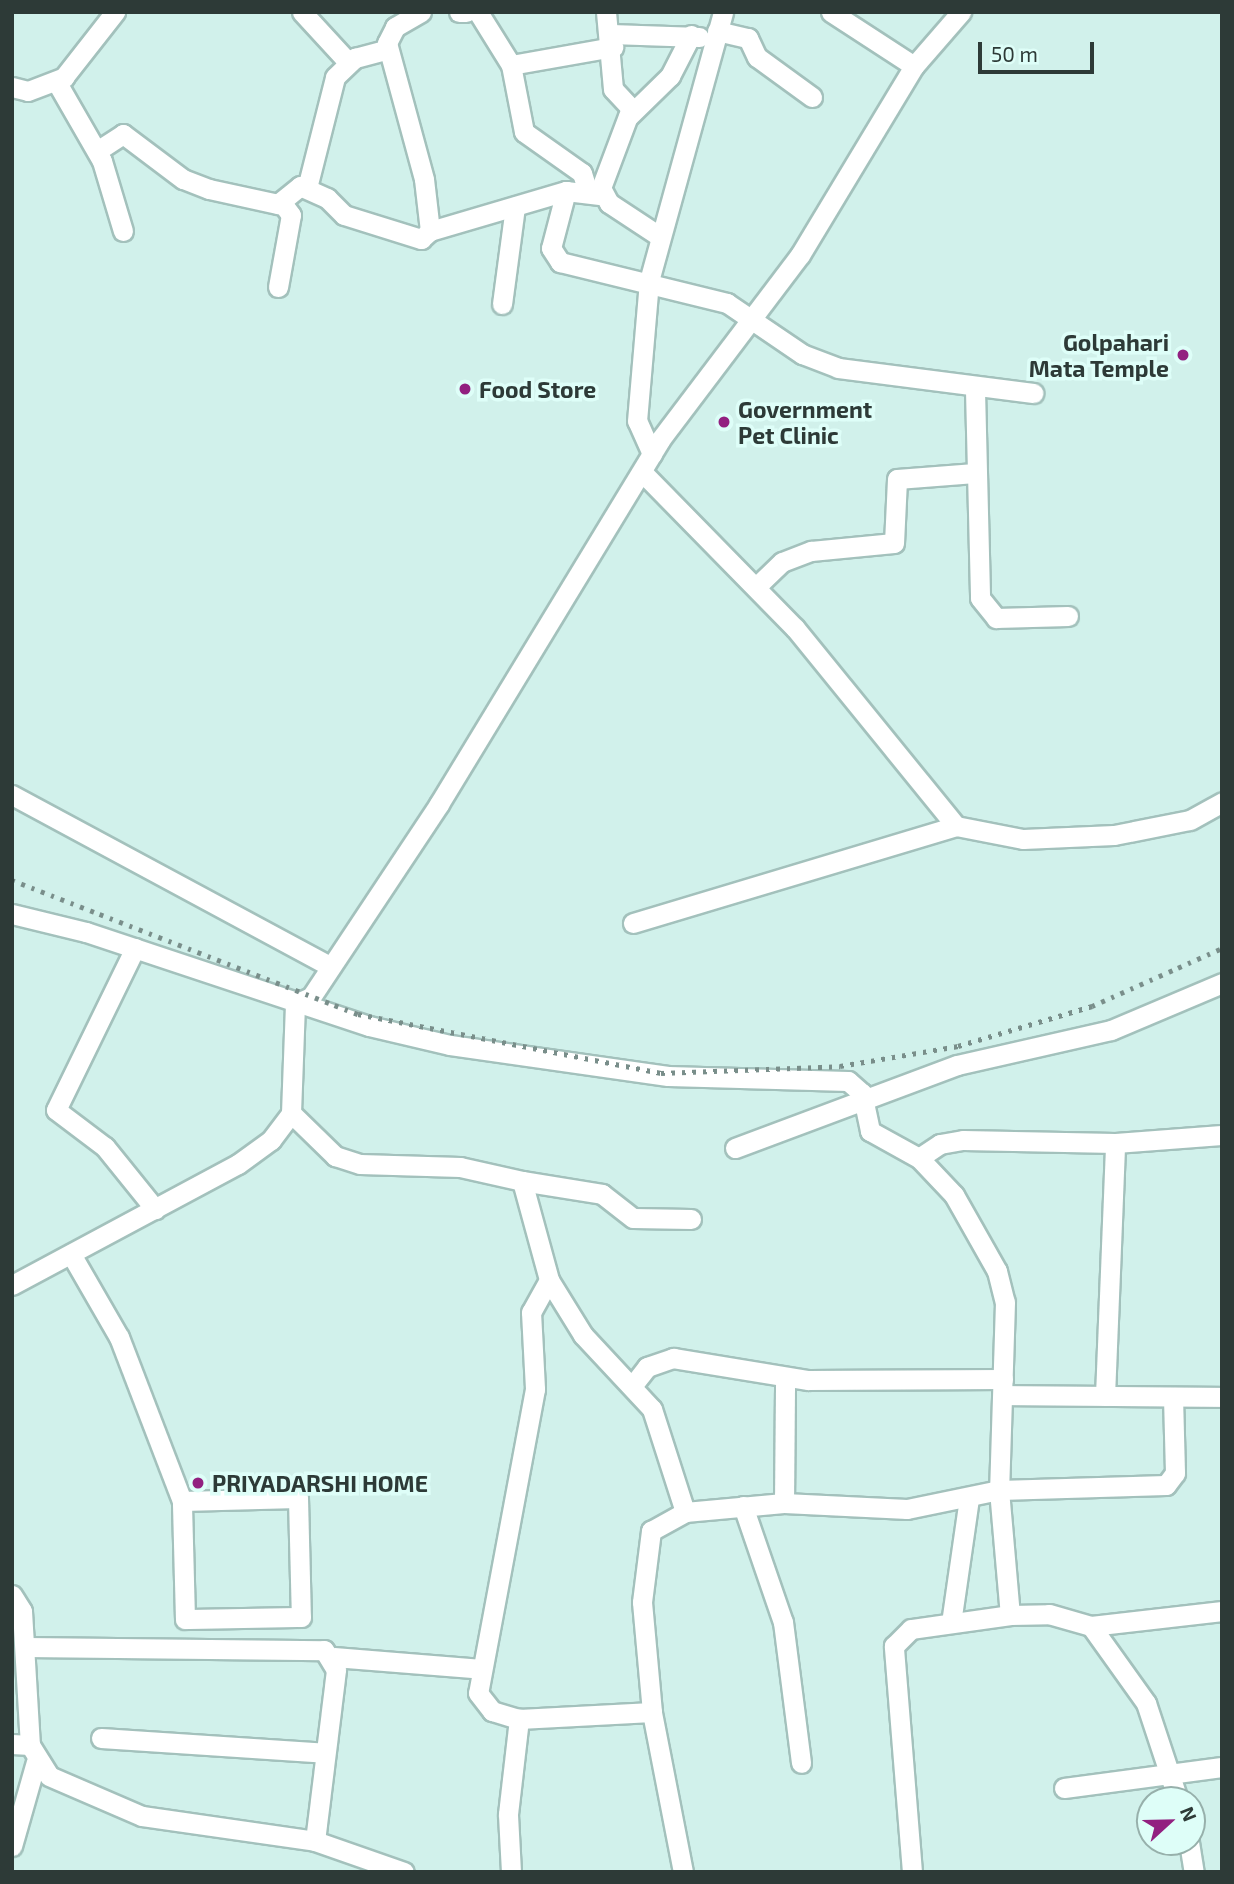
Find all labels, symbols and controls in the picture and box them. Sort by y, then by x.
scale bar [982,28,1098,72]
text: 50 m [991,41,1038,66]
place label: Golpahari Mata Temple [1028,328,1169,382]
marker: Golpahari Mata Temple [1175,347,1191,363]
place label: Food Store [479,375,596,403]
marker: Food Store [457,381,473,397]
place label: Government Pet Clinic [738,395,872,449]
marker: Government Pet Clinic [716,414,732,430]
place label: PRIYADARSHI HOME [212,1469,428,1497]
marker: PRIYADARSHI HOME [190,1475,206,1491]
north arrow [1136,1786,1206,1856]
text: N [1176,1803,1202,1824]

